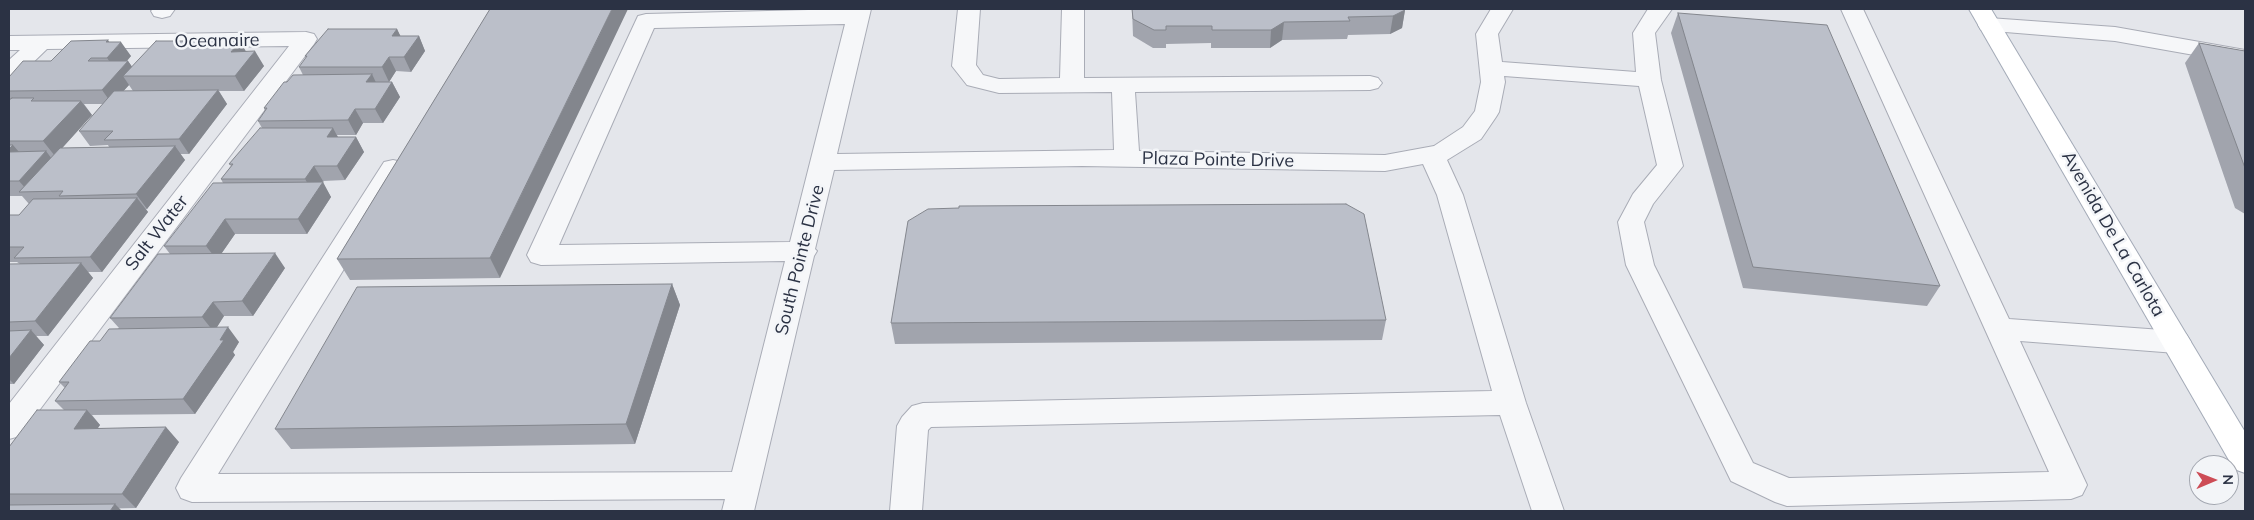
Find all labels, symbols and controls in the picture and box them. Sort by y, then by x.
street label: Oceanaire [174,29,260,53]
street label: Plaza Pointe Drive [1142,148,1294,172]
street label: Avenida De La Carlota [2057,148,2169,320]
street label: South Pointe Drive [771,183,829,337]
street label: Salt Water [121,191,193,275]
north arrow [2189,455,2239,505]
text: N [2219,474,2237,485]

